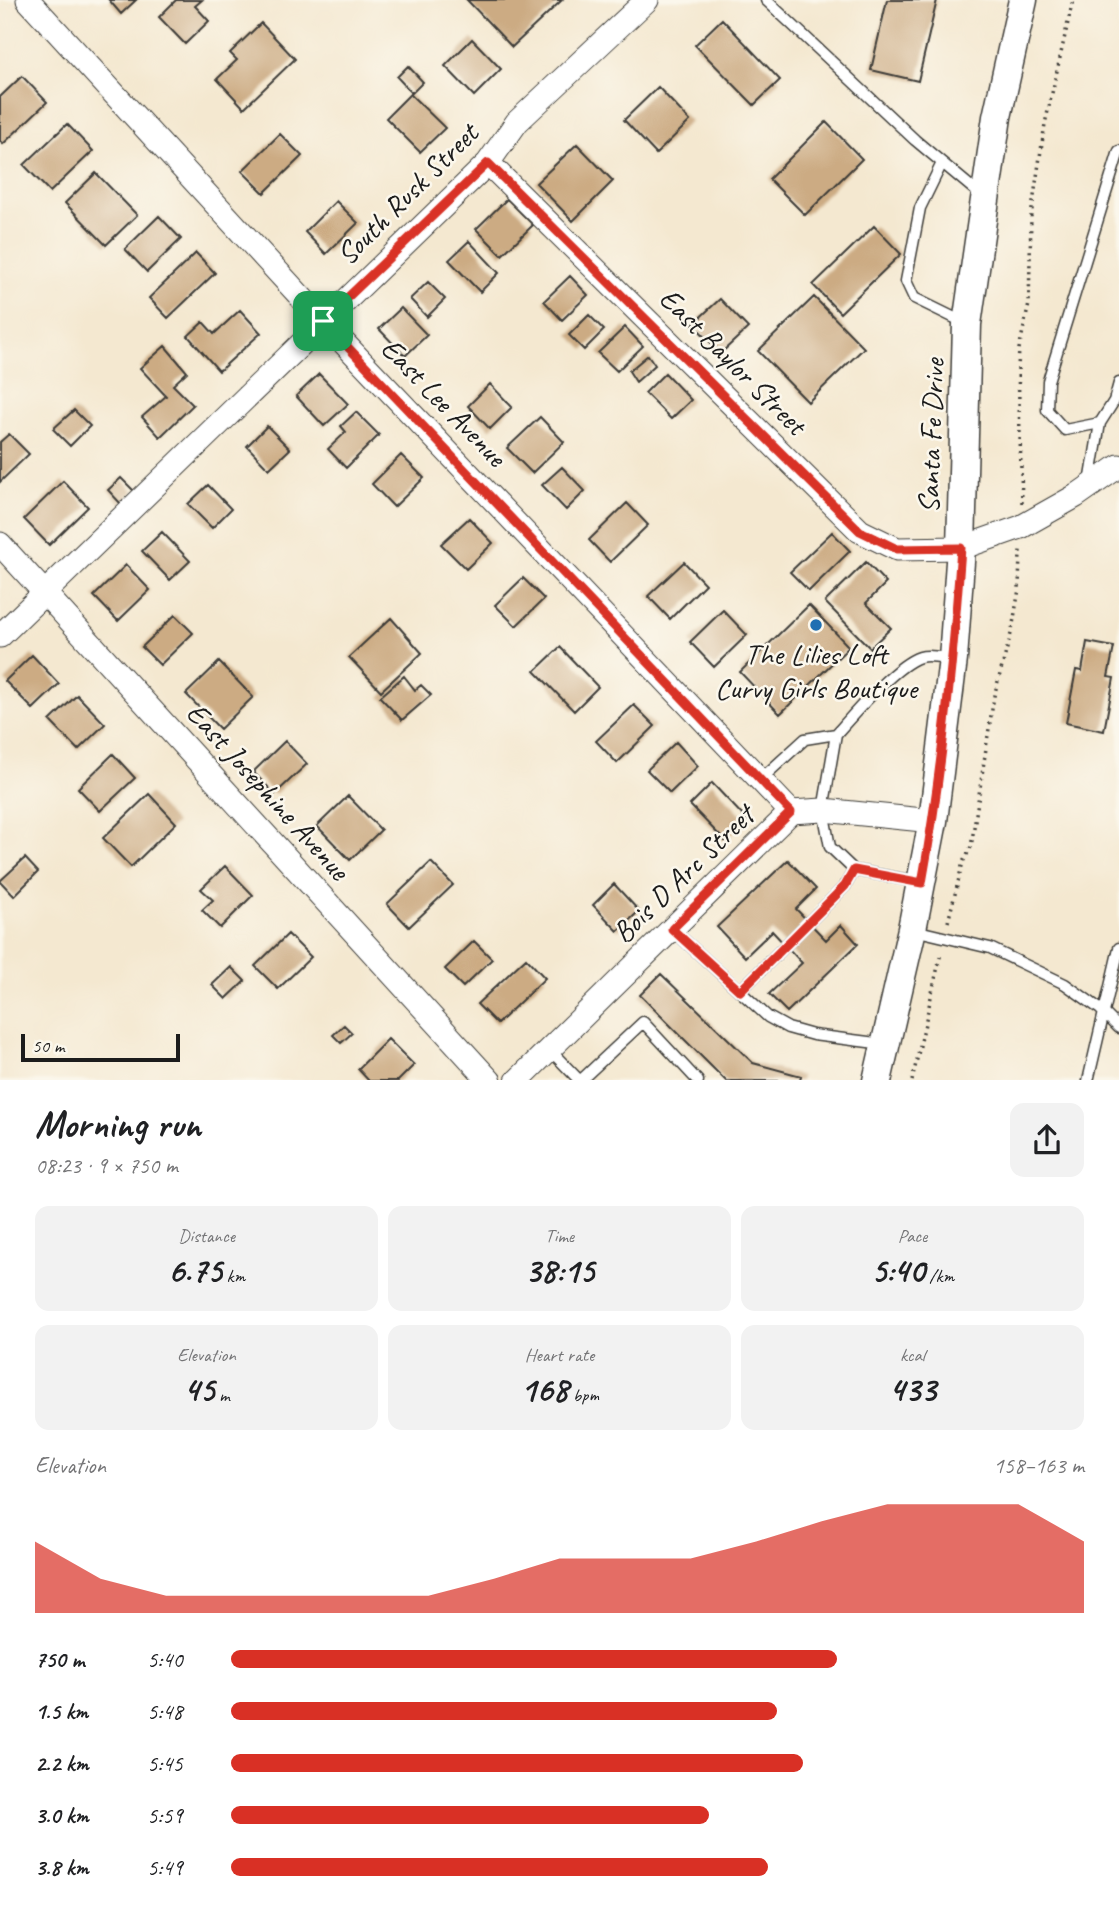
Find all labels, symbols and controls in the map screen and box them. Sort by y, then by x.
street label: South Rusk Street [328,113,488,273]
street label: East Baylor Street [651,279,817,445]
pin [293,291,353,351]
icon: arrive [304,302,342,340]
street label: East Lee Avenue [373,329,516,476]
street label: Santa Fe Drive [909,356,953,514]
marker: The Lilies Loft Curvy Girls Boutique [808,617,824,633]
place label: The Lilies Loft Curvy Girls Boutique [715,635,919,707]
street label: East Josephine Avenue [178,694,359,889]
street label: Bois D Arc Street [604,794,765,951]
scale bar [21,1031,180,1063]
text: 50 m [32,1034,64,1058]
text: Morning run [35,1101,201,1148]
button: share [1010,1103,1084,1177]
text: 08:23 · 9 × 750 m [35,1151,178,1180]
text: Distance [178,1224,235,1248]
text: Time [545,1224,574,1248]
text: Pace [898,1224,927,1248]
text: 6.75 [168,1248,222,1293]
text: 38:15 [525,1248,594,1293]
text: 5:40 [871,1248,925,1293]
text: km [222,1264,245,1288]
text: /km [925,1264,954,1288]
text: Elevation [177,1343,236,1367]
text: Heart rate [525,1343,594,1367]
text: kcal [900,1343,925,1367]
text: 45 [183,1367,214,1412]
text: 168 [520,1367,568,1412]
text: 433 [889,1367,936,1412]
text: m [214,1383,230,1407]
text: bpm [568,1383,599,1407]
text: Elevation [35,1451,106,1480]
text: 158–163 m [993,1451,1084,1480]
text: 750 m [35,1645,84,1674]
text: 5:40 [147,1645,183,1674]
text: 1.5 km [35,1697,88,1726]
text: 5:48 [147,1697,183,1726]
text: 2.2 km [35,1749,89,1778]
text: 5:45 [147,1749,183,1778]
text: 3.0 km [35,1801,89,1830]
text: 5:59 [147,1801,183,1830]
text: 3.8 km [35,1853,89,1882]
text: 5:49 [147,1853,183,1882]

